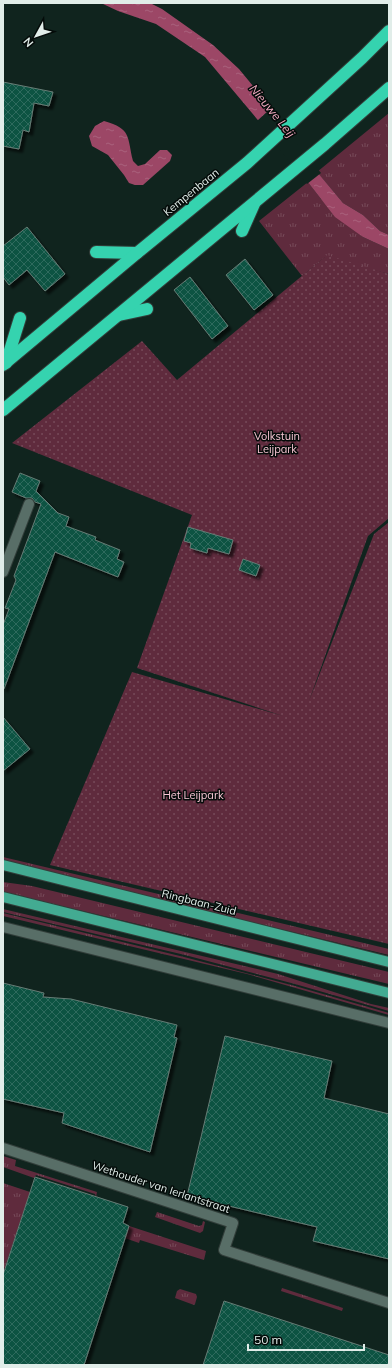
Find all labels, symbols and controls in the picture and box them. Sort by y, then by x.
north arrow [16,16,56,56]
text: N [20,35,36,50]
water label: Nieuwe Leij [246,81,298,140]
street label: Kempenbaan [160,165,222,219]
park label: Volkstuin Leijpark [254,429,300,456]
park label: Het Leijpark [162,788,224,802]
street label: Ringbaan-Zuid [160,886,238,918]
street label: Wethouder van Ierlantstraat [90,1158,232,1216]
scale bar [248,1326,364,1352]
text: 50 m [254,1332,282,1347]

